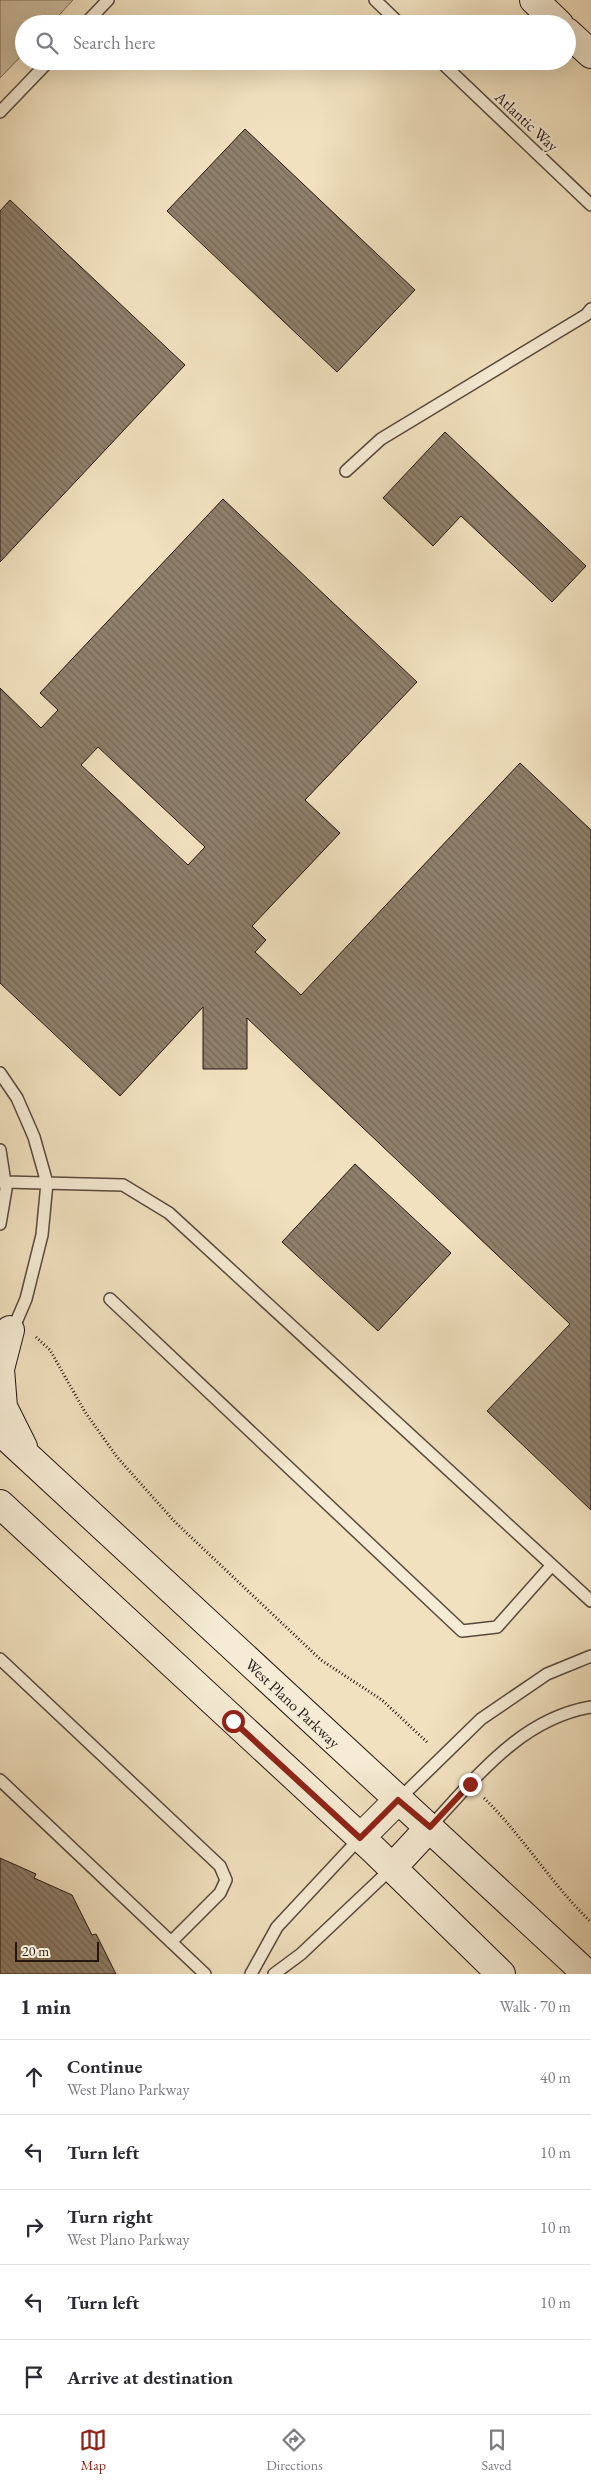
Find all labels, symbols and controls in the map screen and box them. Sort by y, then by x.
search box [15,15,576,70]
icon: search [33,29,61,57]
text: Search here [73,30,155,55]
street label: Atlantic Way [490,86,564,157]
street label: West Plano Parkway [241,1654,345,1754]
route start [222,1710,245,1733]
route end [459,1773,482,1796]
scale bar [15,1939,99,1962]
text: 20 m [22,1942,49,1960]
text: 1 min [20,1993,71,2020]
text: Walk · 70 m [500,1996,571,2017]
text: Continue [67,2054,142,2079]
icon: ahead [20,2063,48,2091]
text: 40 m [540,2067,571,2088]
text: West Plano Parkway [67,2079,190,2100]
icon: left [20,2138,48,2166]
text: Turn left [67,2140,139,2165]
text: 10 m [540,2142,571,2163]
text: Turn right [67,2204,153,2229]
icon: right [20,2213,48,2241]
text: 10 m [540,2217,571,2238]
text: West Plano Parkway [67,2229,190,2250]
icon: left [20,2288,48,2316]
text: Turn left [67,2290,139,2315]
text: 10 m [540,2292,571,2313]
icon: arrive [20,2363,48,2391]
text: Arrive at destination [67,2365,233,2390]
tab: Map [79,2426,107,2474]
tab: Directions [266,2426,323,2474]
tab: Saved [482,2426,512,2474]

